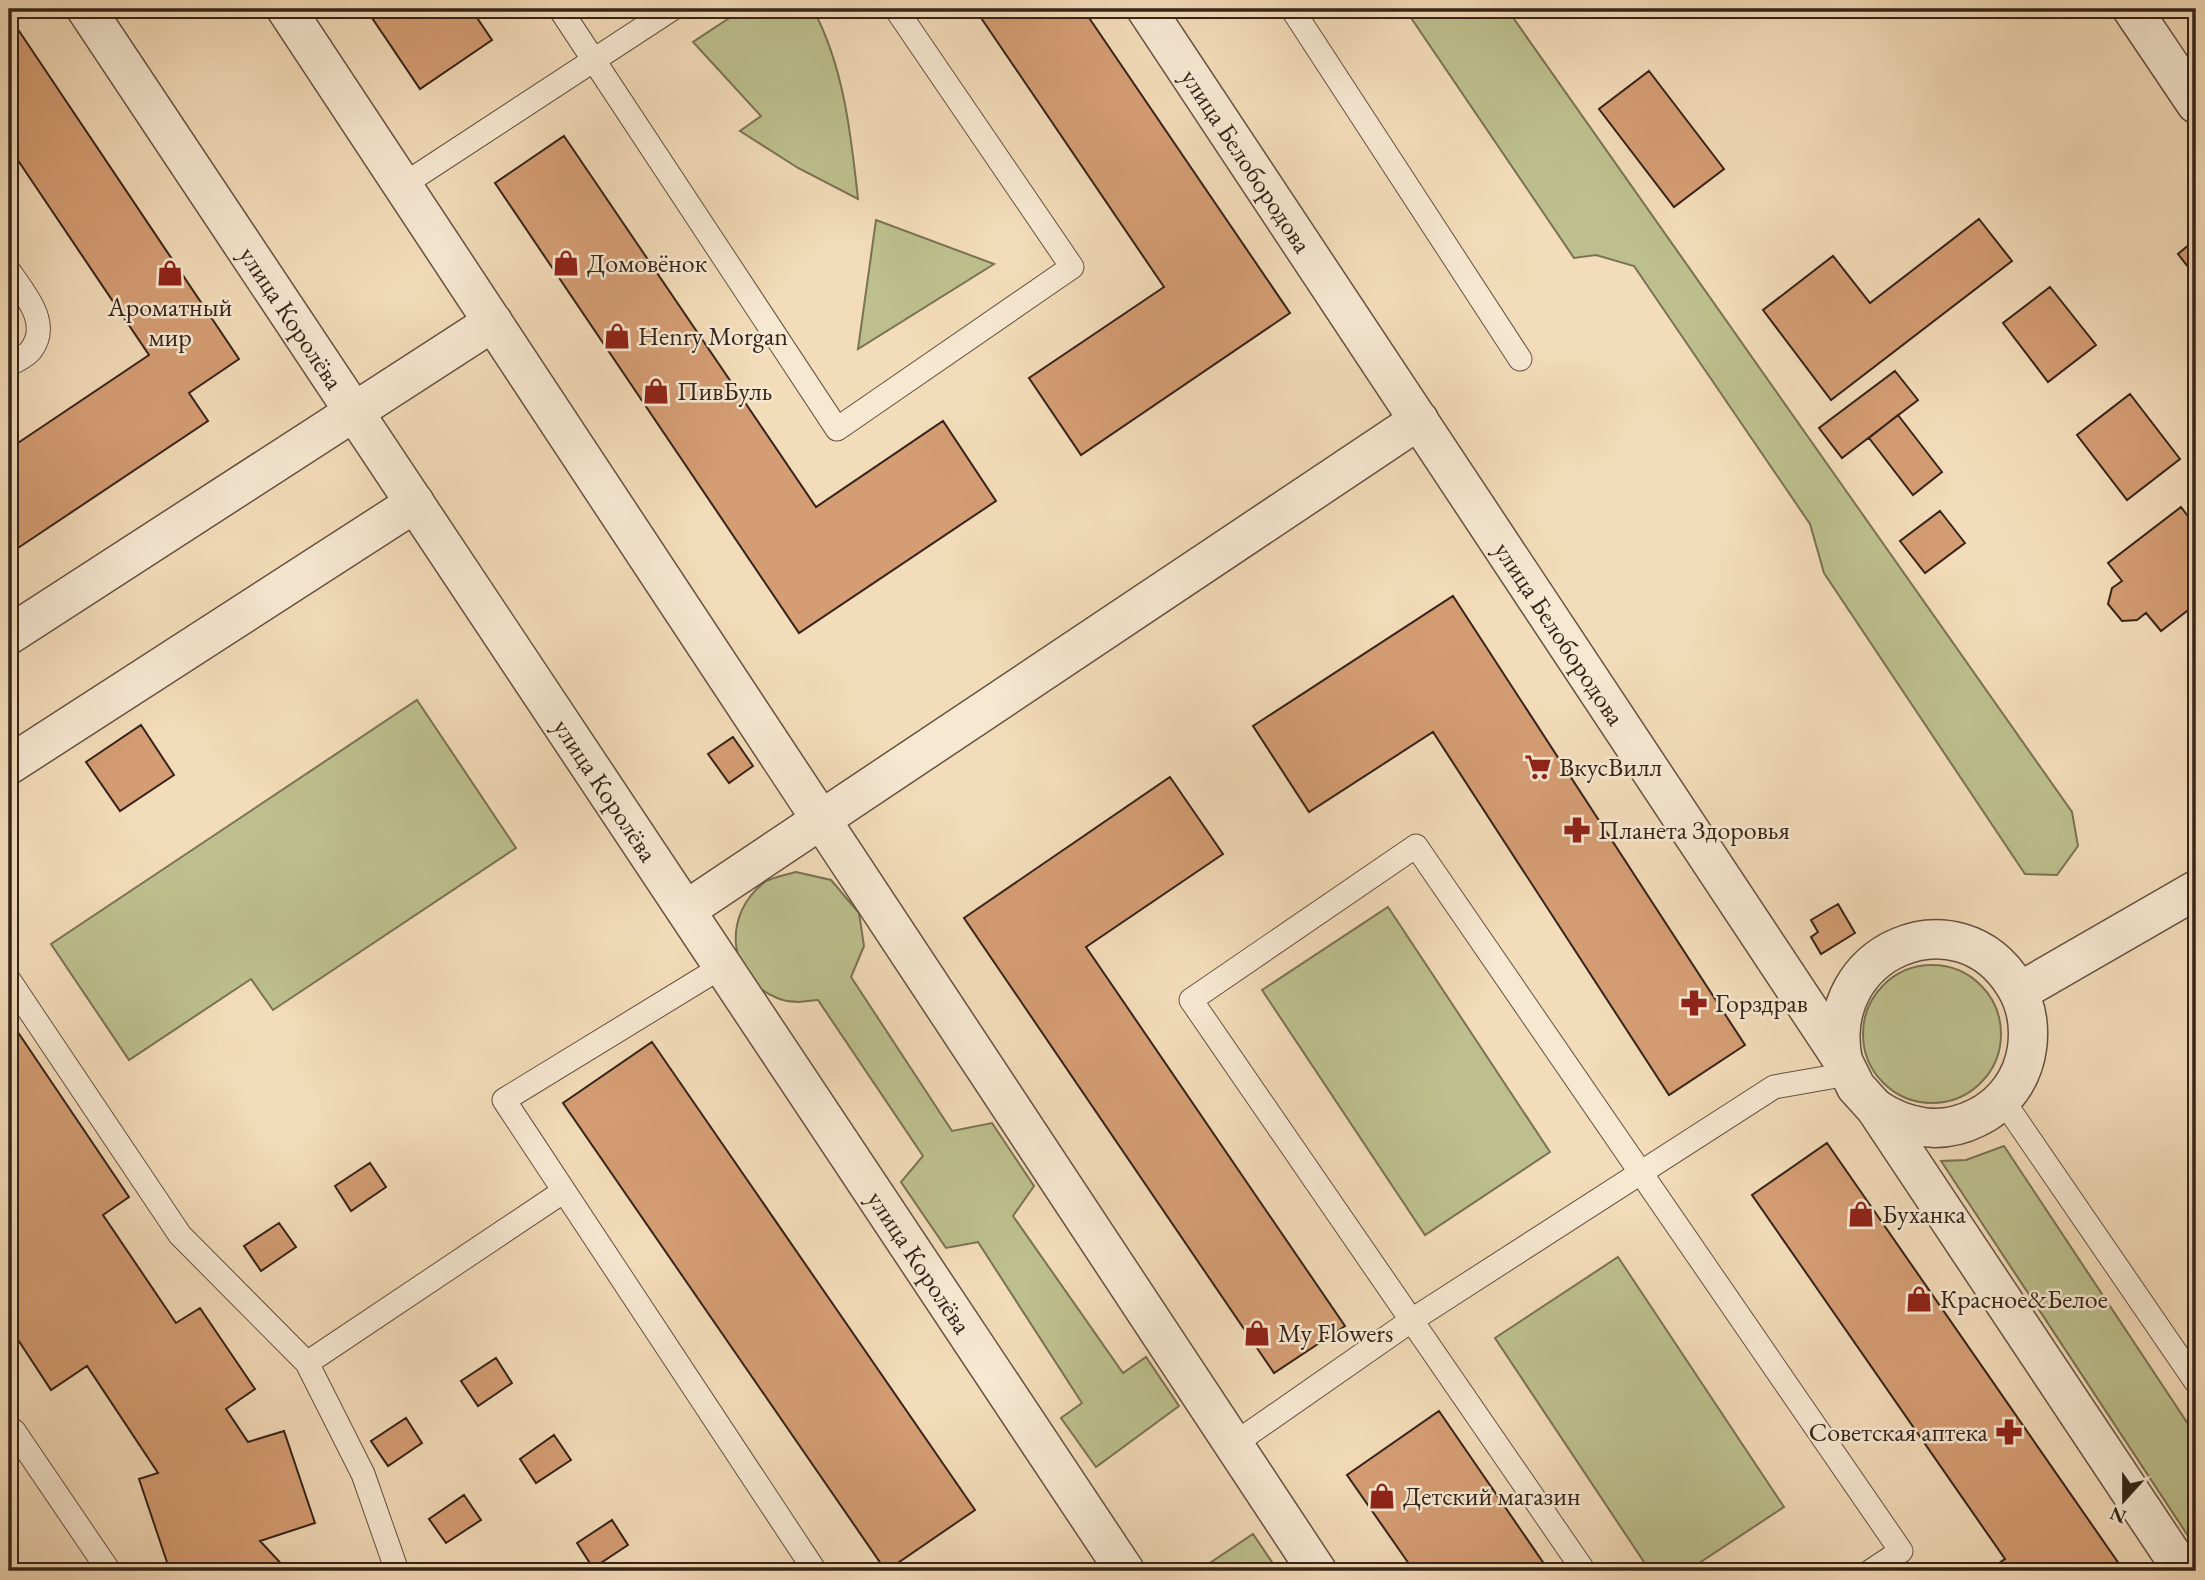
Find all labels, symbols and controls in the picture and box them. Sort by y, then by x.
street label: улица Белобородова [1173,62,1320,260]
street label: улица Королёва [232,240,352,397]
place label: Домовёнок [587,246,708,280]
shop icon: Домовёнок [551,248,581,278]
shop icon: Ароматный мир [155,258,185,288]
place label: Ароматный мир [107,290,233,354]
place label: Henry Morgan [638,319,788,353]
shop icon: Henry Morgan [602,321,632,351]
place label: ПивБуль [677,374,772,408]
shop icon: ПивБуль [641,376,671,406]
street label: улица Белобородова [1486,535,1633,732]
street label: улица Королёва [546,712,666,869]
place label: ВкусВилл [1559,750,1662,784]
supermarket icon: ВкусВилл [1523,752,1553,782]
place label: Планета Здоровья [1598,813,1790,847]
pharmacy icon: Планета Здоровья [1562,815,1592,845]
place label: Горздрав [1715,986,1808,1020]
pharmacy icon: Горздрав [1679,988,1709,1018]
street label: улица Королёва [860,1184,980,1341]
place label: Буханка [1882,1197,1966,1231]
shop icon: Буханка [1846,1199,1876,1229]
place label: Красное&Белое [1940,1282,2108,1316]
shop icon: Красное&Белое [1904,1284,1934,1314]
place label: My Flowers [1278,1316,1393,1350]
shop icon: My Flowers [1242,1318,1272,1348]
place label: Советская аптека [1809,1415,1989,1449]
pharmacy icon: Советская аптека [1994,1417,2024,1447]
north arrow [2090,1464,2160,1534]
place label: Детский магазин [1403,1479,1581,1513]
shop icon: Детский магазин [1367,1481,1397,1511]
text: N [2106,1501,2130,1530]

